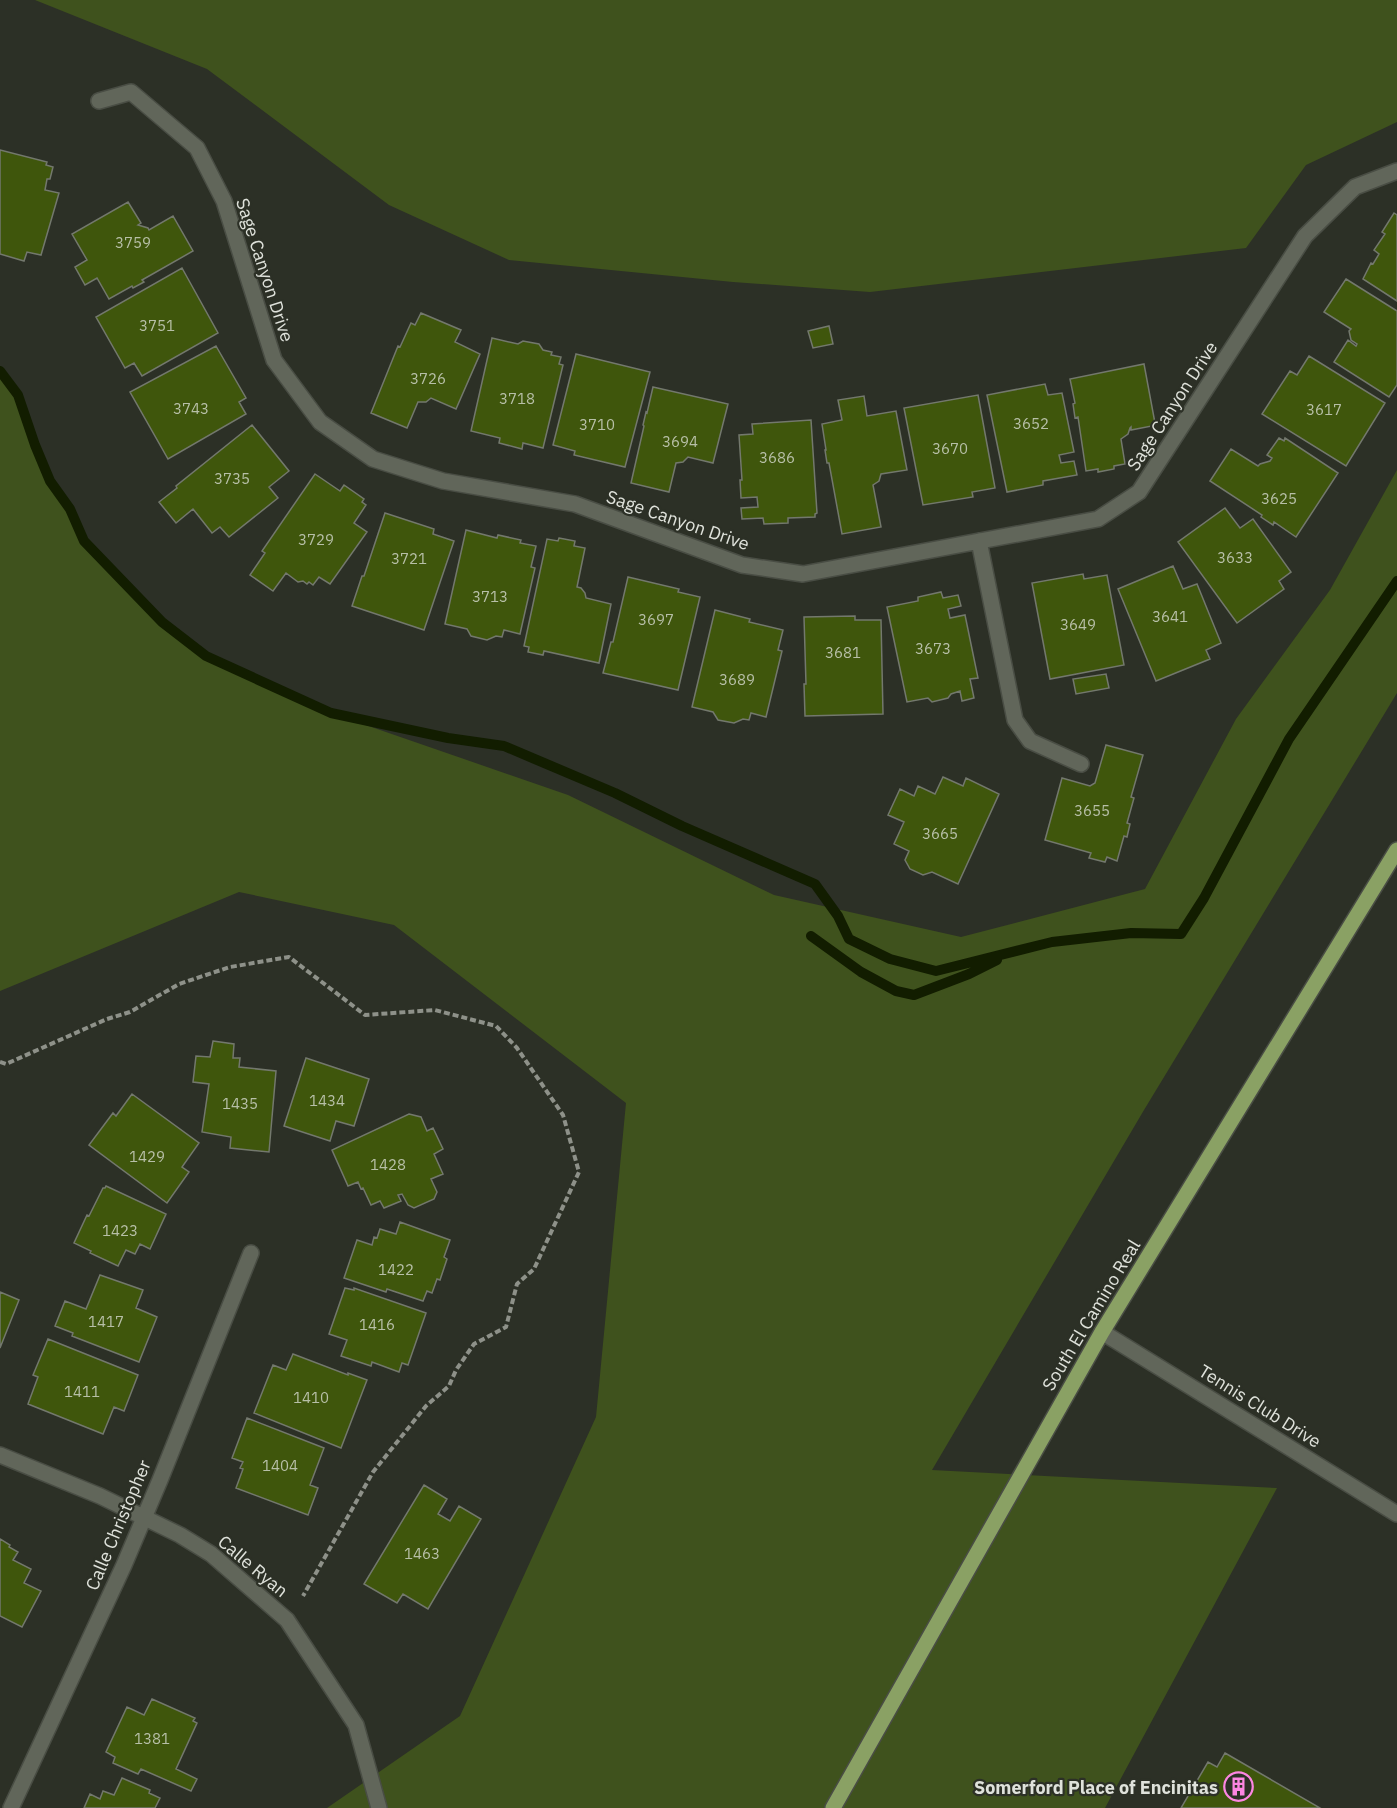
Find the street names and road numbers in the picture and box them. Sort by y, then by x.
street label: Sage Canyon Drive [231,195,299,345]
street label: Sage Canyon Drive [1122,337,1222,475]
street label: Sage Canyon Drive [603,485,753,555]
street label: South El Camino Real [1037,1235,1145,1395]
street label: Tennis Club Drive [1195,1359,1325,1453]
street label: Calle Christopher [80,1456,156,1594]
street label: Calle Ryan [213,1530,293,1602]

